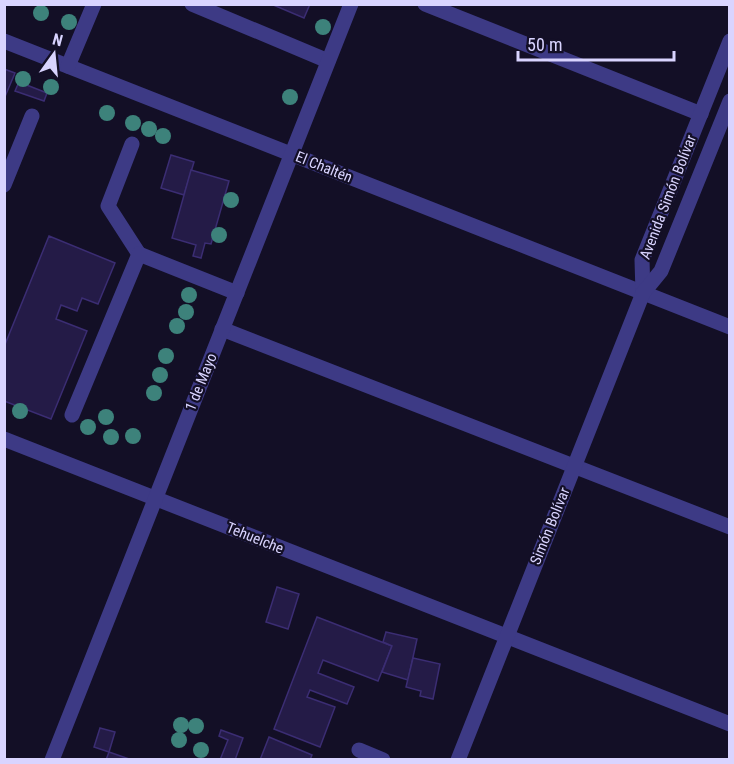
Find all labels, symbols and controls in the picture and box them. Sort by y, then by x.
north arrow [24,24,84,84]
scale bar [518,24,674,62]
text: N [51,30,65,50]
text: 50 m [527,34,562,55]
street label: Avenida Simón Bolívar [636,132,700,262]
street label: El Chaltén [293,148,355,186]
street label: 1 de Mayo [181,350,221,414]
street label: Simón Bolívar [526,484,574,567]
street label: Tehuelche [224,518,286,558]

